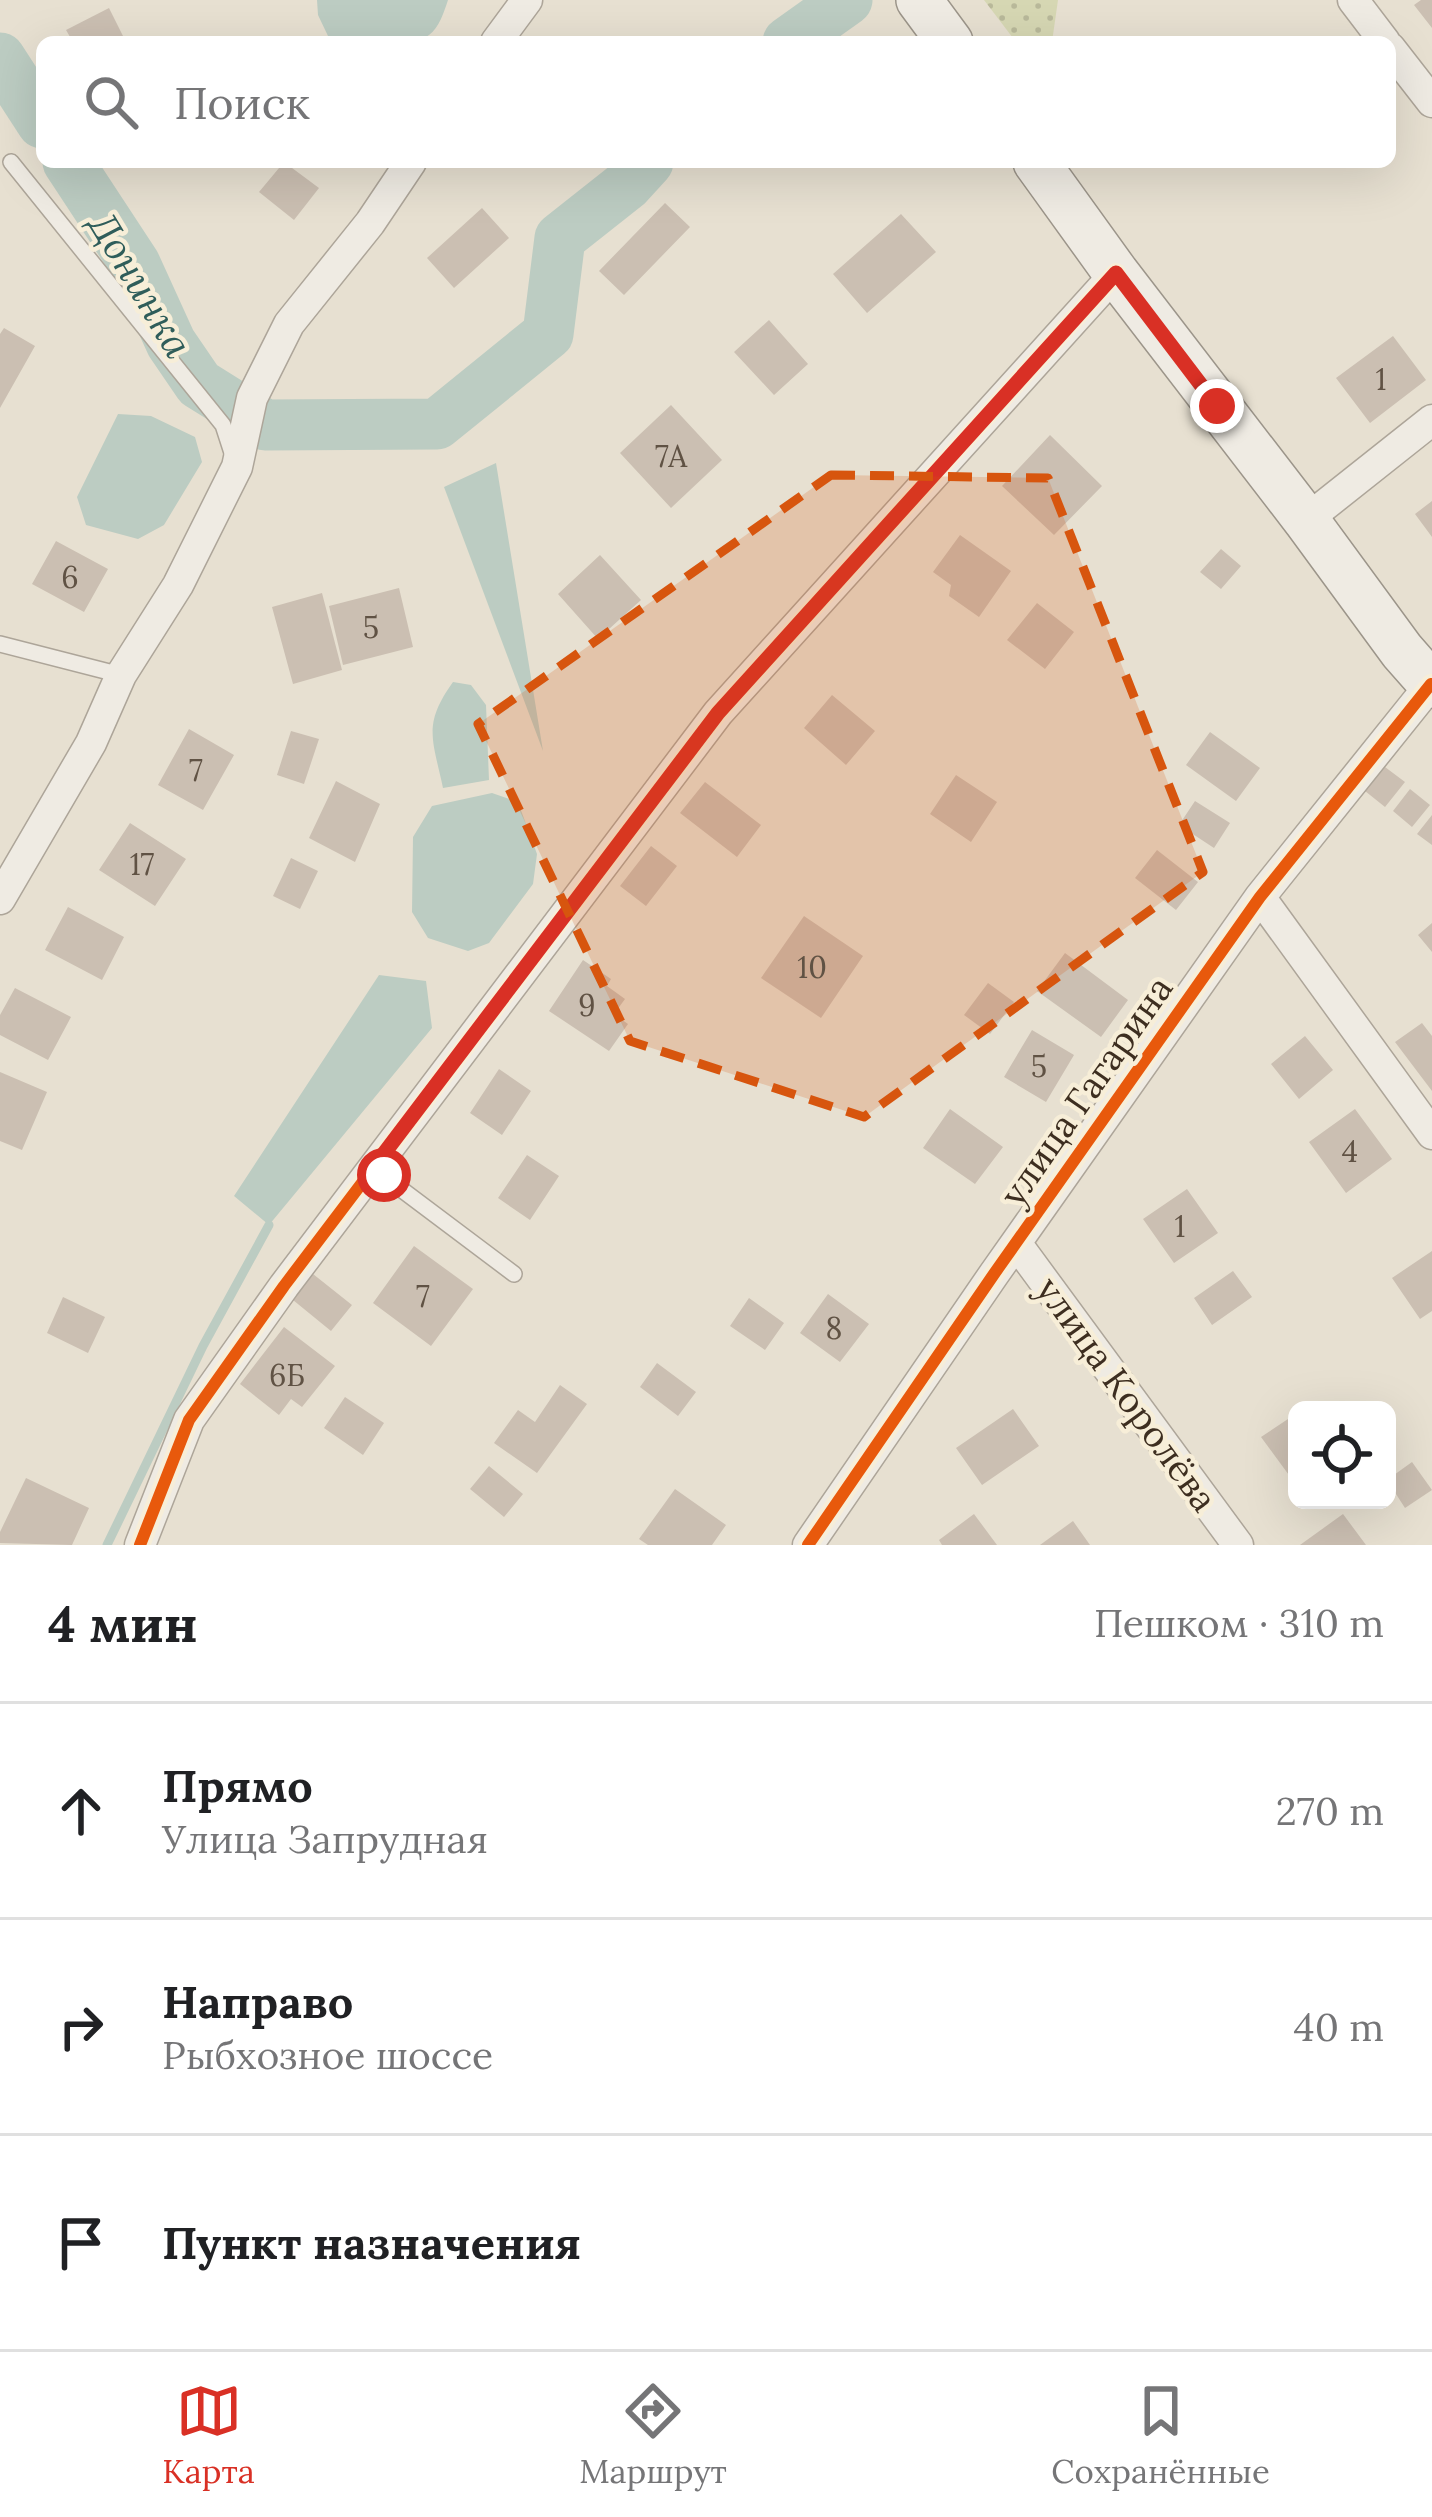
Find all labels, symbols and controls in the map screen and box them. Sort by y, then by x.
search box [36,36,1396,168]
icon: search [78,69,144,135]
text: Поиск [174,74,310,131]
water label: Донинка [77,202,204,367]
house number: 1 [1376,360,1386,398]
route end [1190,379,1244,433]
house number: 7А [655,437,688,475]
house number: 6 [61,558,79,596]
house number: 5 [363,608,379,646]
house number: 7 [189,751,203,789]
house number: 17 [130,845,155,883]
house number: 10 [797,948,827,986]
street label: улица Гагарина [990,967,1182,1215]
house number: 9 [578,986,596,1024]
house number: 5 [1031,1047,1047,1085]
house number: 4 [1342,1132,1358,1170]
route start [357,1148,411,1202]
house number: 1 [1175,1207,1185,1245]
street label: улица Королёва [1026,1268,1228,1520]
house number: 7 [416,1277,430,1315]
house number: 8 [826,1309,842,1347]
house number: 6Б [269,1356,305,1394]
map controls [1288,1401,1396,1509]
button: locate [1288,1401,1396,1509]
text: 4 мин [48,1591,198,1656]
text: Пешком · 310 m [1094,1598,1384,1648]
text: Прямо [162,1757,313,1814]
icon: ahead [48,1778,114,1844]
text: 270 m [1276,1786,1384,1836]
text: Улица Запрудная [162,1814,488,1864]
text: Направо [162,1973,353,2030]
icon: right [48,1994,114,2060]
text: 40 m [1294,2002,1384,2052]
text: Рыбхозное шоссе [162,2030,493,2080]
icon: arrive [48,2210,114,2276]
text: Пункт назначения [162,2214,581,2271]
tab: Карта [162,2378,255,2492]
tab: Маршрут [579,2378,727,2492]
tab: Сохранённые [1051,2378,1270,2492]

